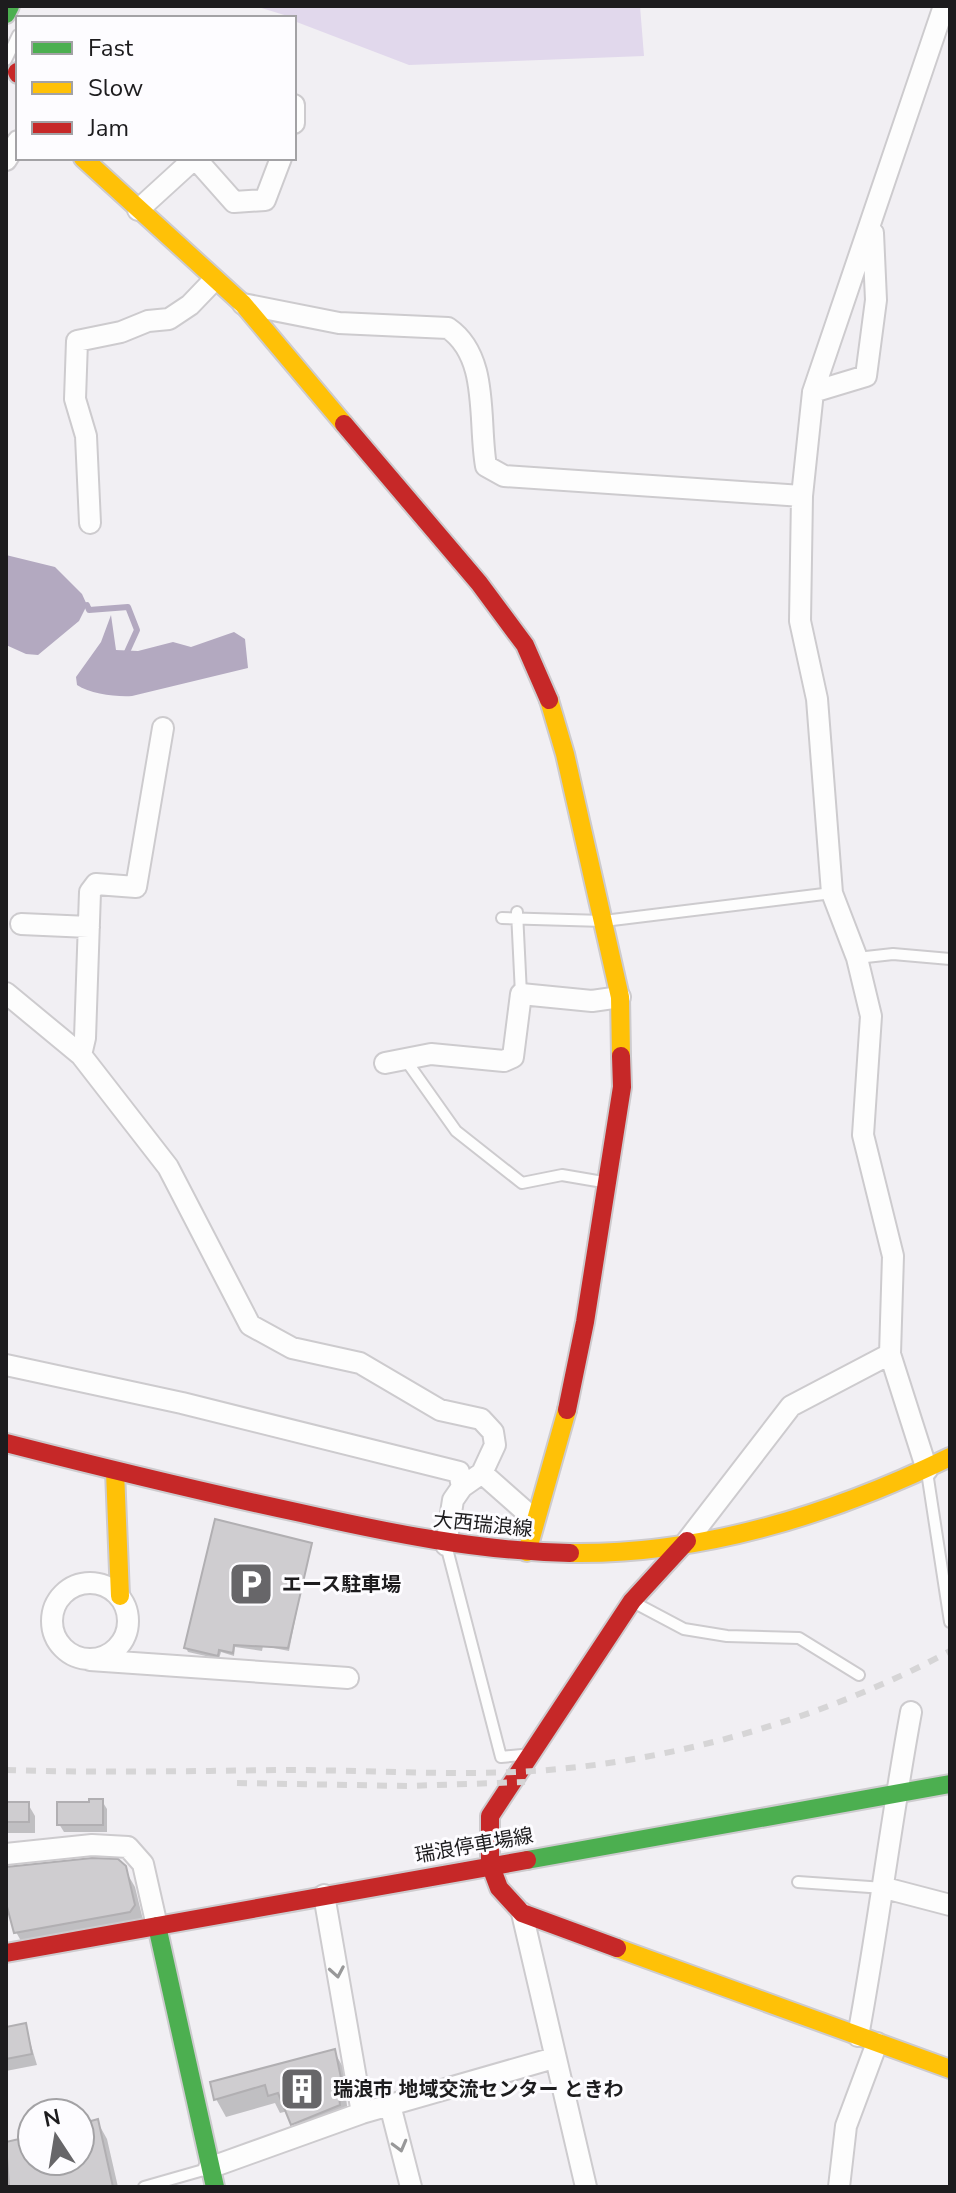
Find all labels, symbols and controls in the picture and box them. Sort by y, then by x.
legend [16,16,296,160]
text: Fast [88,32,134,64]
text: Slow [88,72,143,104]
text: Jam [87,112,129,144]
street label: 大西瑞浪線 [432,1506,534,1543]
parking icon: エース駐車場 [227,1560,275,1608]
place label: エース駐車場 [282,1571,401,1598]
street label: 瑞浪停車場線 [413,1822,536,1869]
one-way arrow [328,1965,345,1979]
building icon: 瑞浪市 地域交流センター ときわ [278,2065,326,2113]
place label: 瑞浪市 地域交流センター ときわ [333,2076,624,2103]
north arrow [16,2097,96,2177]
text: N [41,2102,63,2135]
one-way arrow [391,2139,408,2153]

